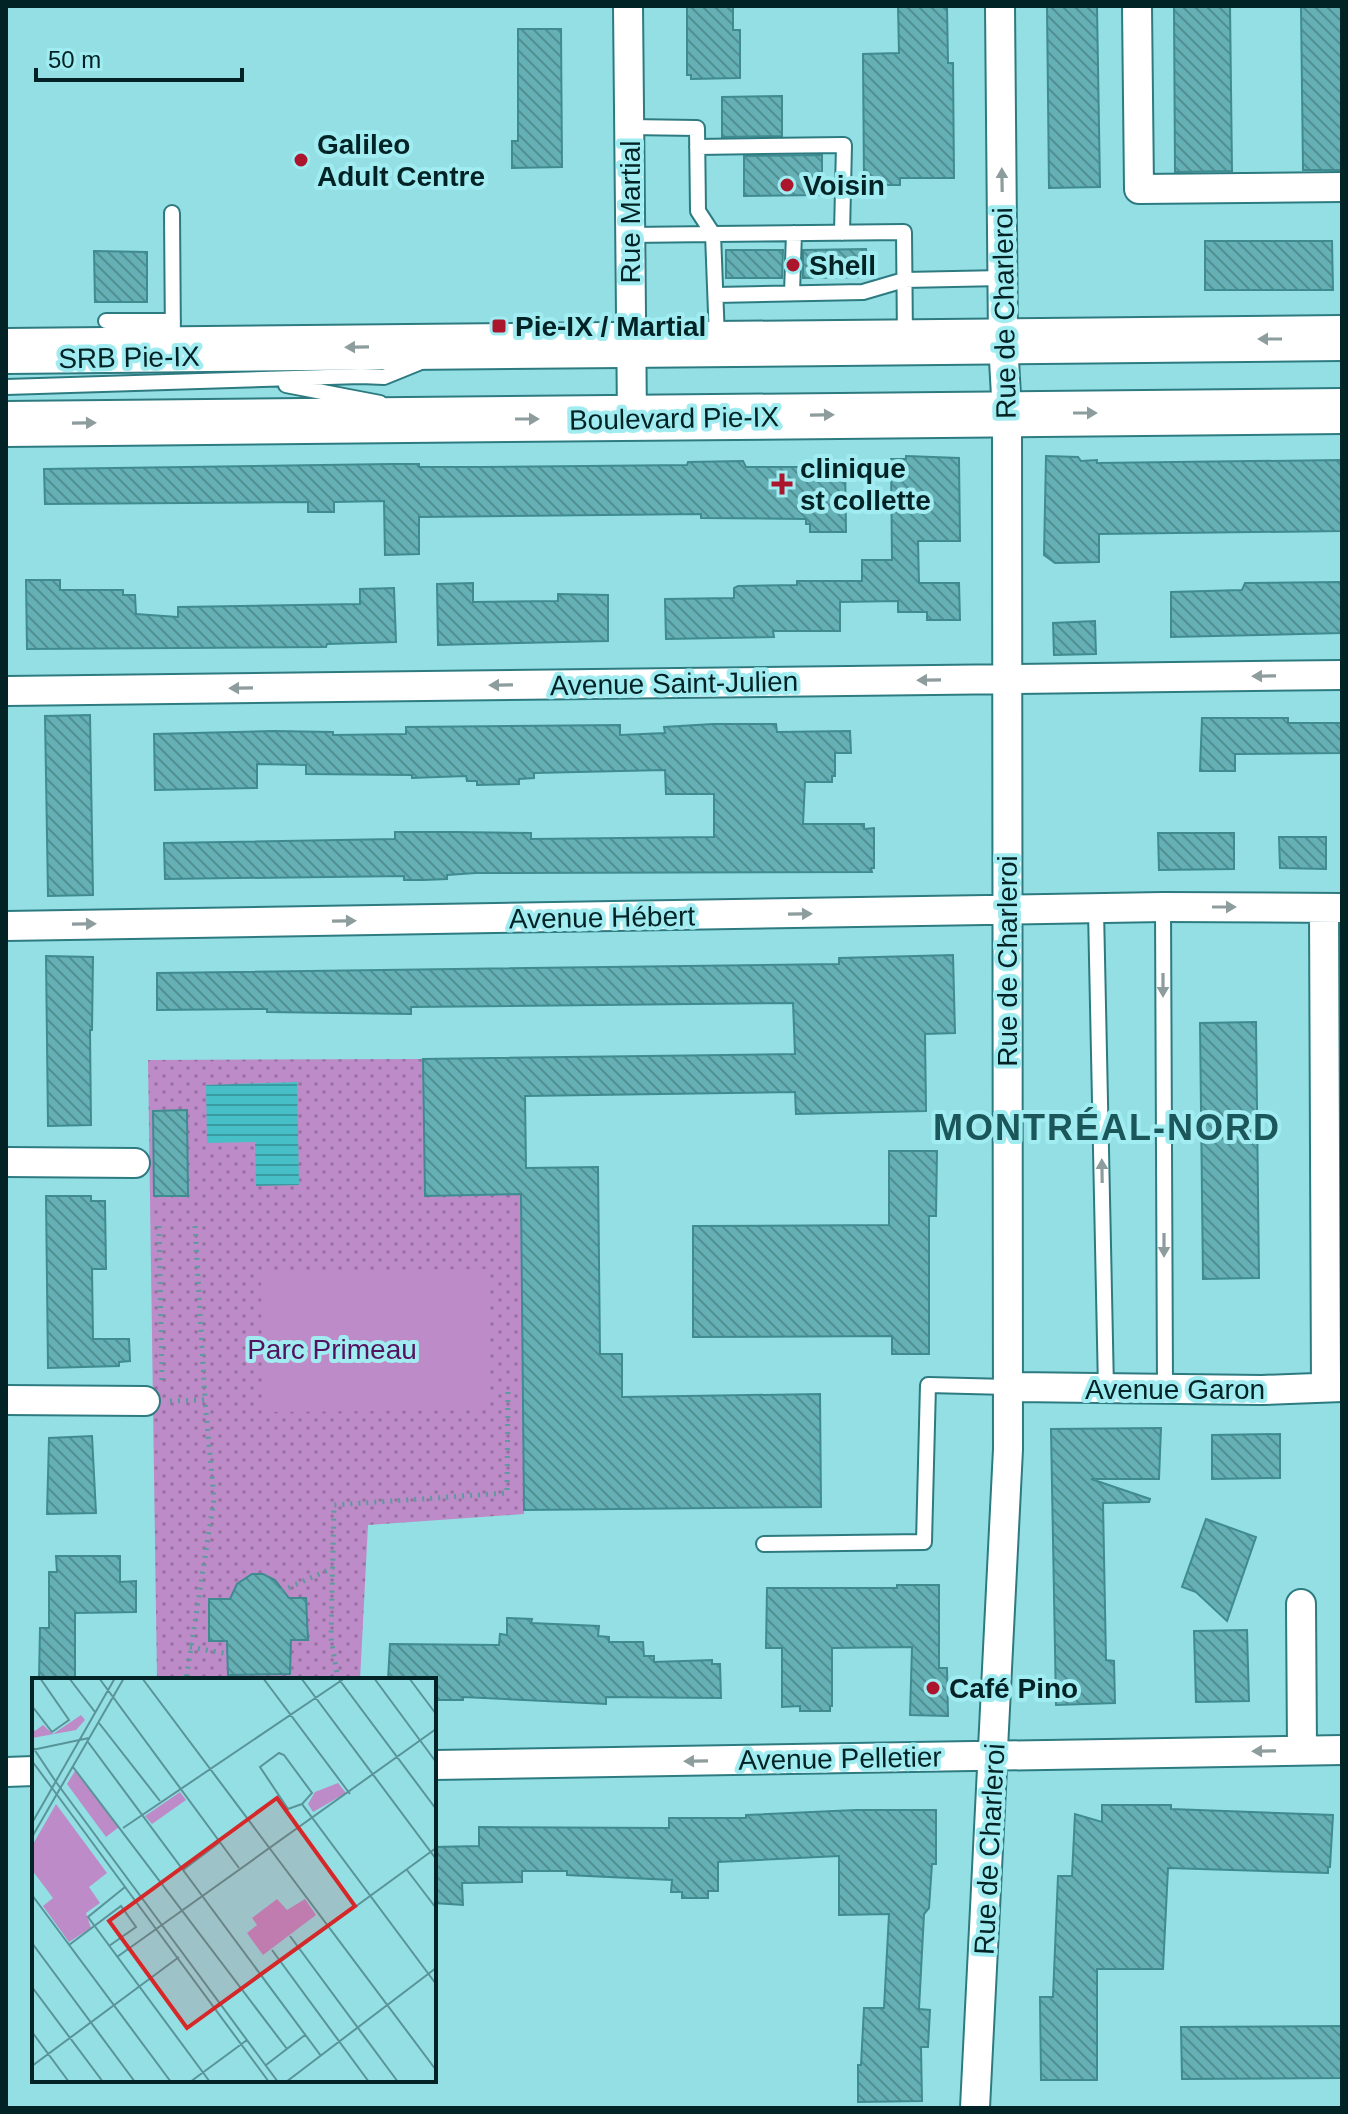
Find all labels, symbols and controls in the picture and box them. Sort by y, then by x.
scale bar [36,32,242,82]
text: 50 m [48,46,101,73]
place label: Galileo Adult Centre [317,129,485,192]
street label: Rue Martial [615,140,646,284]
marker: Galileo Adult Centre [292,151,310,169]
one-way arrow [995,167,1008,192]
place label: Voisin [803,170,885,201]
marker: Voisin [778,176,796,194]
street label: Rue de Charleroi [987,207,1022,419]
place label: Shell [809,250,876,281]
marker: Shell [784,256,802,274]
place label: Pie-IX / Martial [515,311,706,342]
marker: Pie-IX / Martial [490,317,508,335]
one-way arrow [1257,332,1282,345]
street label: SRB Pie-IX [58,341,200,374]
one-way arrow [344,341,369,354]
street label: Boulevard Pie-IX [569,401,780,436]
one-way arrow [1073,407,1098,419]
one-way arrow [810,409,835,422]
one-way arrow [515,413,540,425]
one-way arrow [72,417,97,430]
place label: clinique st collette [800,453,931,516]
marker: clinique st collette [771,473,793,495]
street label: Avenue Saint-Julien [549,666,799,701]
one-way arrow [1251,670,1276,682]
one-way arrow [916,673,941,686]
one-way arrow [488,679,513,691]
one-way arrow [228,682,253,694]
street label: Rue de Charleroi [992,855,1023,1067]
street label: Avenue Hébert [509,900,696,935]
one-way arrow [1212,901,1237,914]
one-way arrow [788,908,813,920]
one-way arrow [332,914,357,927]
one-way arrow [72,918,97,931]
one-way arrow [1157,973,1169,998]
district label: MONTRÉAL-NORD [933,1107,1281,1148]
one-way arrow [1095,1158,1108,1183]
one-way arrow [1158,1233,1171,1258]
park label: Parc Primeau [247,1334,417,1365]
street label: Avenue Garon [1085,1374,1265,1405]
place label: Café Pino [949,1673,1078,1704]
inset map [32,1678,436,2082]
marker: Café Pino [924,1679,942,1697]
street label: Avenue Pelletier [738,1741,942,1776]
street label: Rue de Charleroi [968,1743,1011,1956]
one-way arrow [1251,1745,1276,1757]
one-way arrow [683,1755,708,1767]

